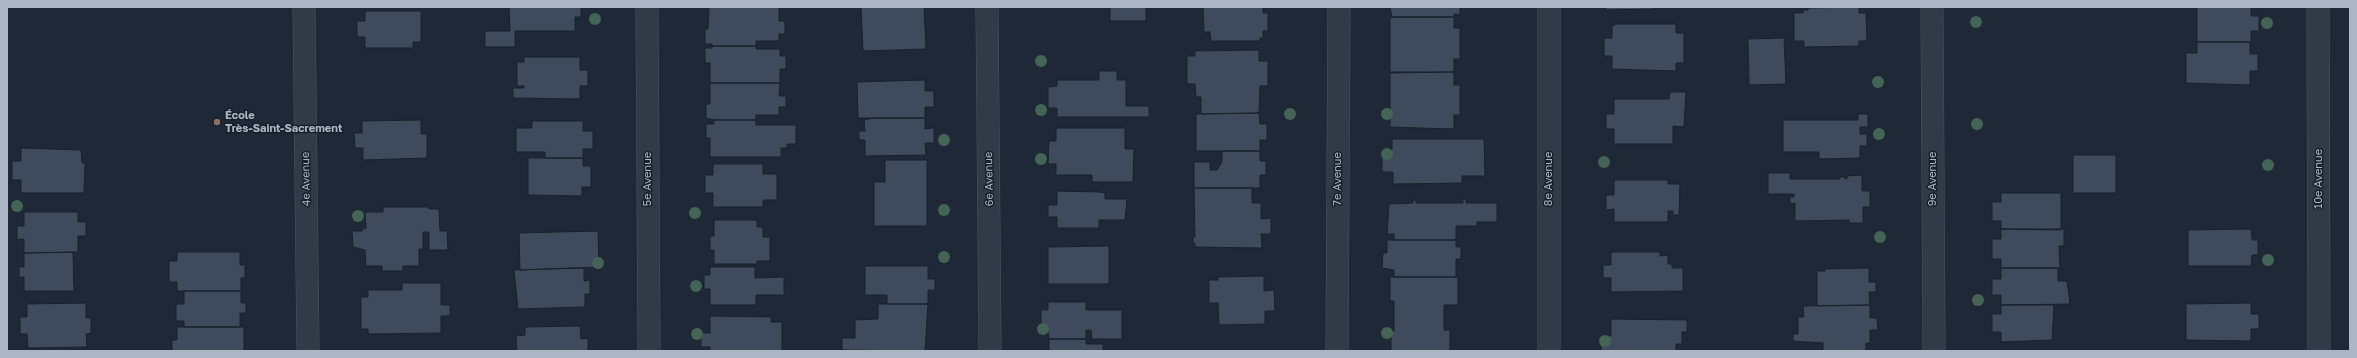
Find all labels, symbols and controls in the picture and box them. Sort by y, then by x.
place label: École Très-Saint-Sacrement [225,109,342,135]
marker: École Très-Saint-Sacrement [212,117,222,127]
street label: 10e Avenue [2312,149,2326,209]
street label: 4e Avenue [299,152,313,206]
street label: 5e Avenue [641,152,655,206]
street label: 6e Avenue [982,152,996,206]
street label: 7e Avenue [1331,152,1345,206]
street label: 8e Avenue [1542,152,1556,206]
street label: 9e Avenue [1926,152,1940,206]

